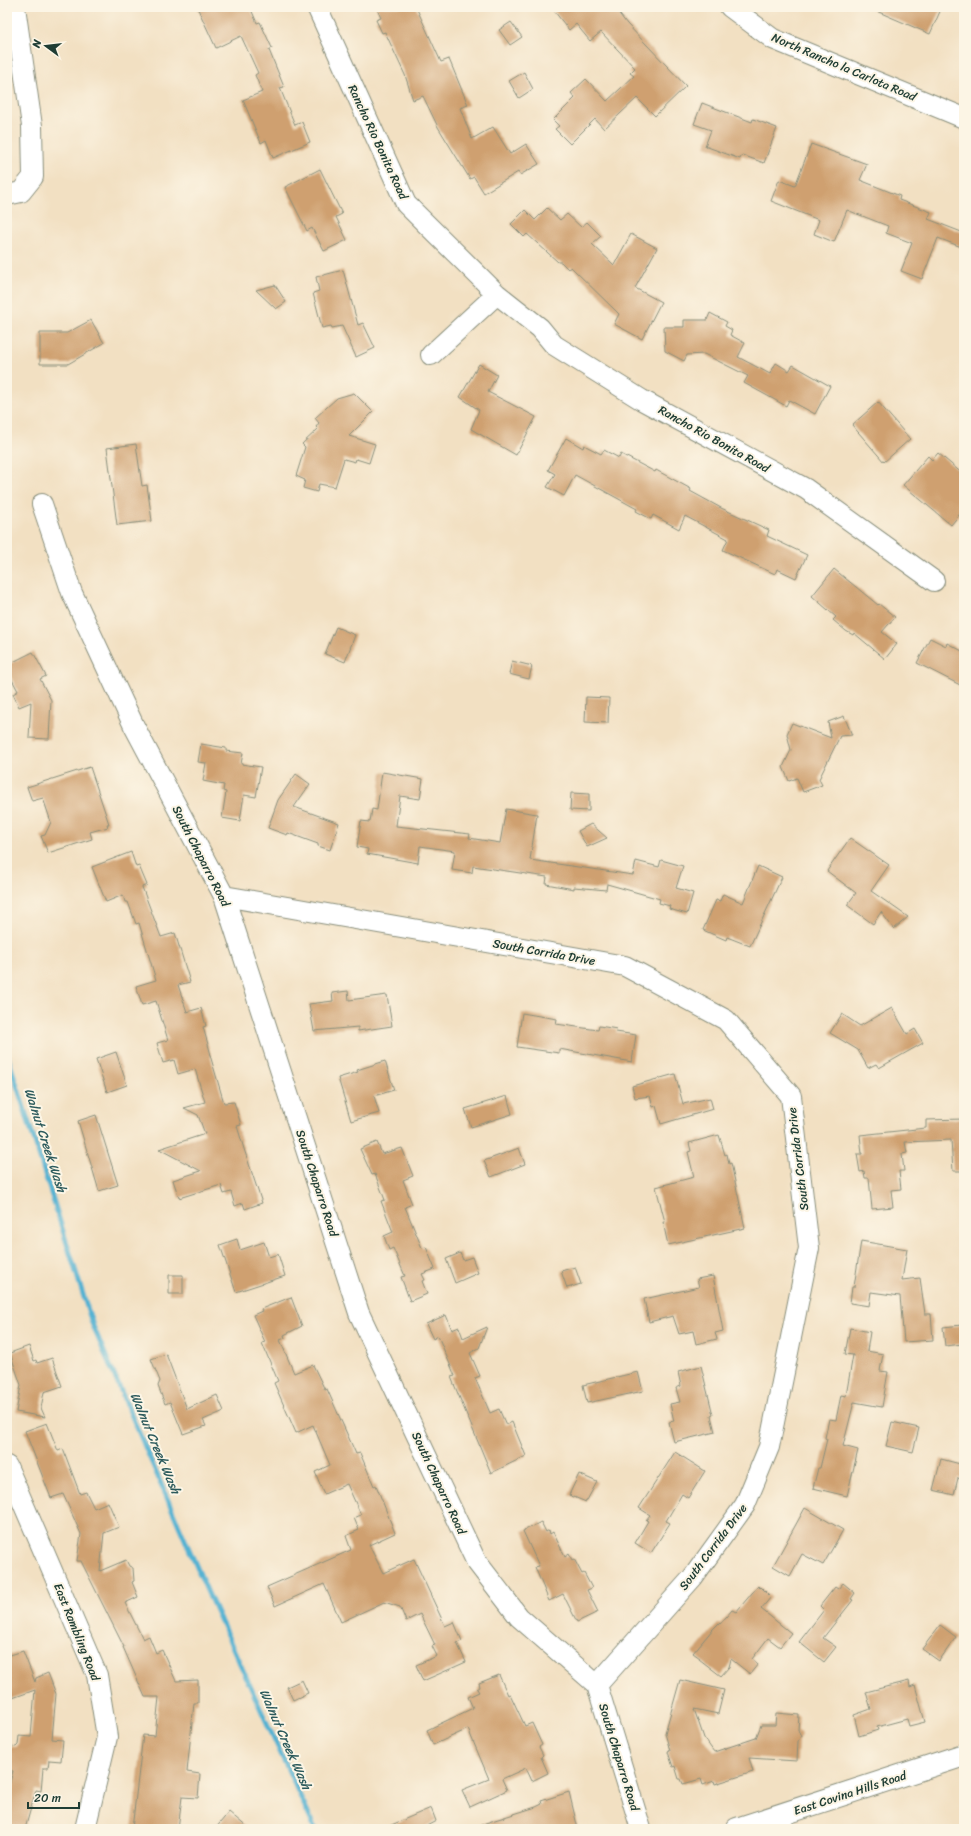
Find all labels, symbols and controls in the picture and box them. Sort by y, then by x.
north arrow [26,26,66,66]
street label: North Rancho la Carlota Road [768,26,921,108]
text: N [26,37,47,51]
street label: Rancho Rio Bonita Road [342,81,415,204]
street label: Rancho Rio Bonita Road [654,399,774,479]
street label: South Chaparro Road [166,801,237,912]
street label: South Corrida Drive [491,932,597,972]
water label: Walnut Creek Wash [18,1085,74,1196]
street label: South Corrida Drive [781,1106,815,1212]
street label: South Chaparro Road [289,1127,345,1241]
water label: Walnut Creek Wash [124,1389,188,1499]
street label: South Chaparro Road [405,1428,473,1540]
street label: South Corrida Drive [673,1499,753,1595]
street label: East Rambling Road [47,1580,107,1685]
water label: Walnut Creek Wash [253,1685,319,1794]
street label: South Chaparro Road [592,1700,646,1815]
street label: East Covina Hills Road [791,1764,910,1822]
scale bar [28,1784,79,1810]
text: 20 m [34,1787,61,1809]

